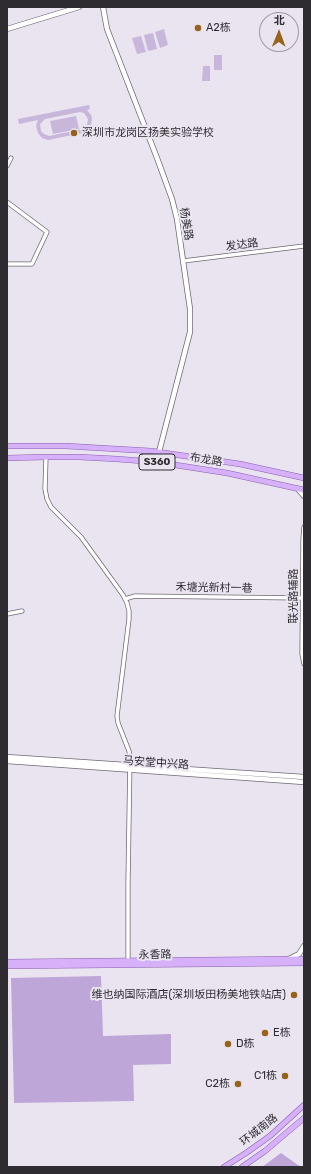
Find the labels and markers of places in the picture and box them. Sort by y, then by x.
place label: A2栋 [206,21,231,35]
marker: A2栋 [193,23,203,33]
place label: 深圳市龙岗区扬美实验学校 [82,126,214,140]
marker: 深圳市龙岗区扬美实验学校 [69,128,79,138]
place label: 维也纳国际酒店(深圳坂田杨美地铁站店) [92,988,286,1002]
marker: 维也纳国际酒店(深圳坂田杨美地铁站店) [289,990,299,1000]
place label: E栋 [273,1026,291,1040]
marker: E栋 [260,1028,270,1038]
place label: D栋 [236,1037,255,1051]
marker: D栋 [223,1039,233,1049]
place label: C1栋 [254,1069,277,1083]
marker: C1栋 [280,1071,290,1081]
place label: C2栋 [205,1077,230,1091]
marker: C2栋 [233,1079,243,1089]

